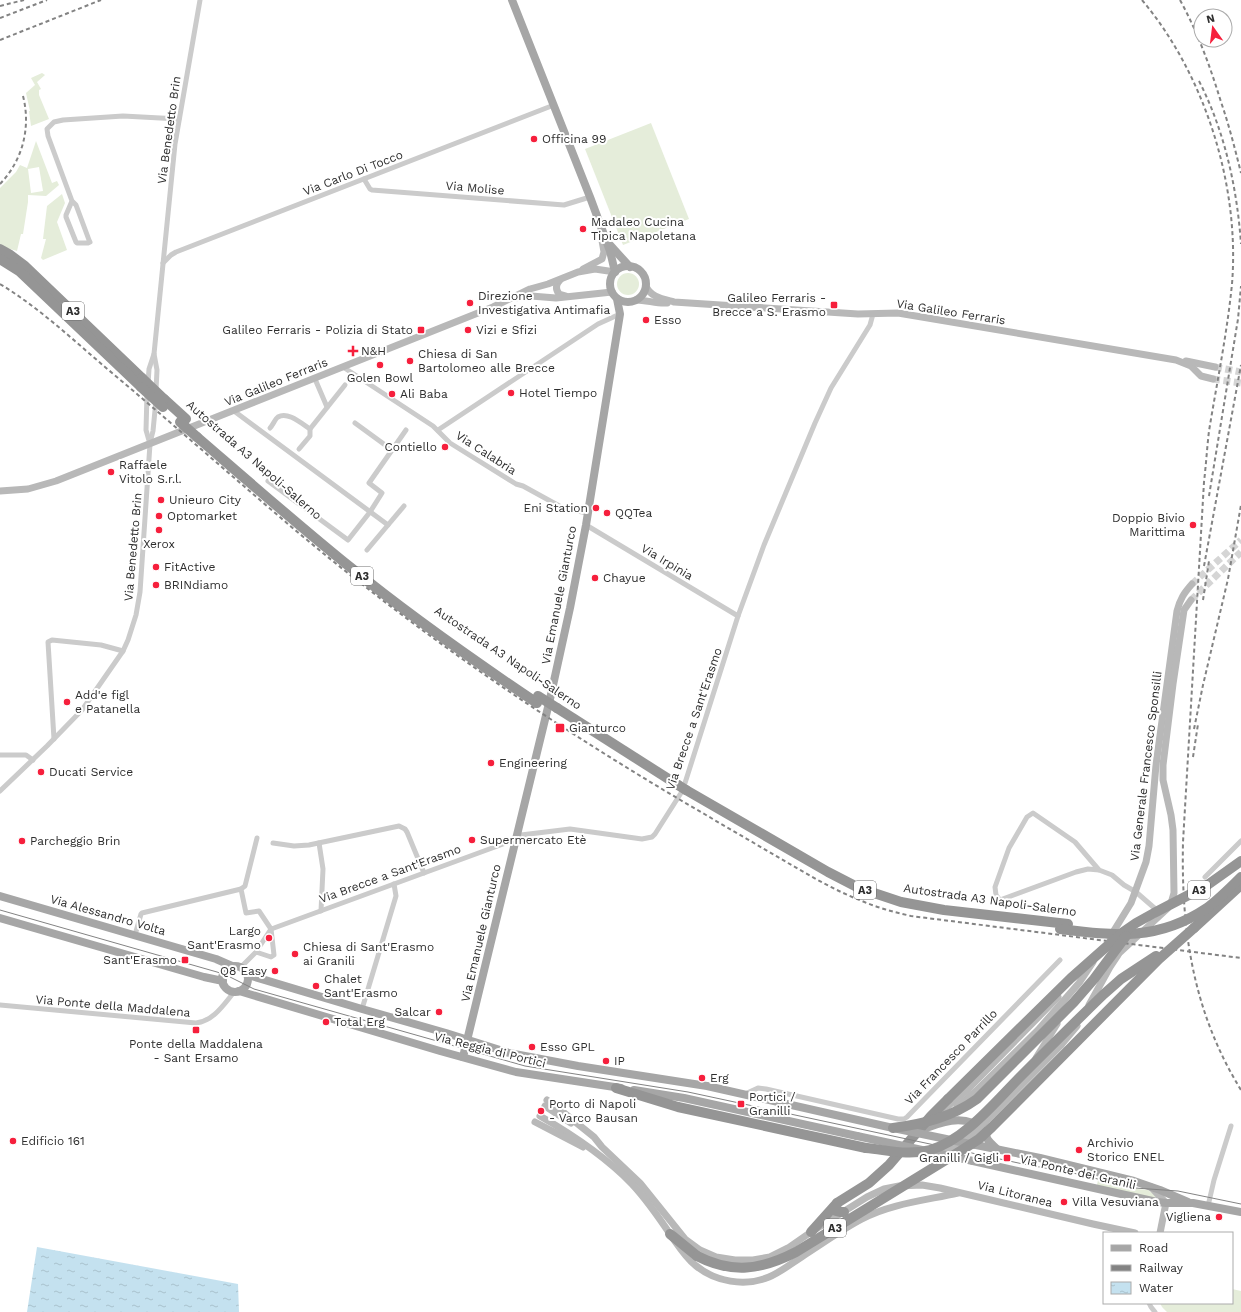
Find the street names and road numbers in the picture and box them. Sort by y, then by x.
street label: Via Benedetto Brin [154,75,184,185]
street label: Via Carlo Di Tocco [301,148,405,198]
street label: Via Molise [445,178,505,198]
street label: Via Galileo Ferraris [895,296,1007,328]
road number: A3 [62,302,84,320]
street label: Via Galileo Ferraris [222,355,330,409]
street label: Autostrada A3 Napoli-Salerno [184,398,324,522]
street label: Via Calabria [453,428,519,478]
street label: Via Benedetto Brin [121,492,145,602]
street label: Via Emanuele Gianturco [539,524,579,666]
street label: Via Irpinia [638,541,696,583]
road number: A3 [351,567,373,585]
street label: Autostrada A3 Napoli-Salerno [432,603,584,713]
street label: Via Brecce a Sant'Erasmo [663,646,725,792]
street label: Via Generale Francesco Sponsilli [1127,670,1165,862]
street label: Via Brecce a Sant'Erasmo [317,842,463,906]
street label: Via Emanuele Gianturco [458,863,504,1003]
road number: A3 [854,881,876,899]
street label: Autostrada A3 Napoli-Salerno [903,881,1077,919]
road number: A3 [1188,881,1210,899]
street label: Via Alessandro Volta [49,892,167,938]
street label: Via Ponte della Maddalena [35,992,191,1020]
street label: Via Francesco Parrillo [902,1006,1000,1108]
street label: Via Reggia di Portici [433,1029,547,1071]
street label: Via Ponte dei Granili [1019,1152,1137,1192]
street label: Via Litoranea [976,1178,1054,1210]
road number: A3 [824,1219,846,1237]

